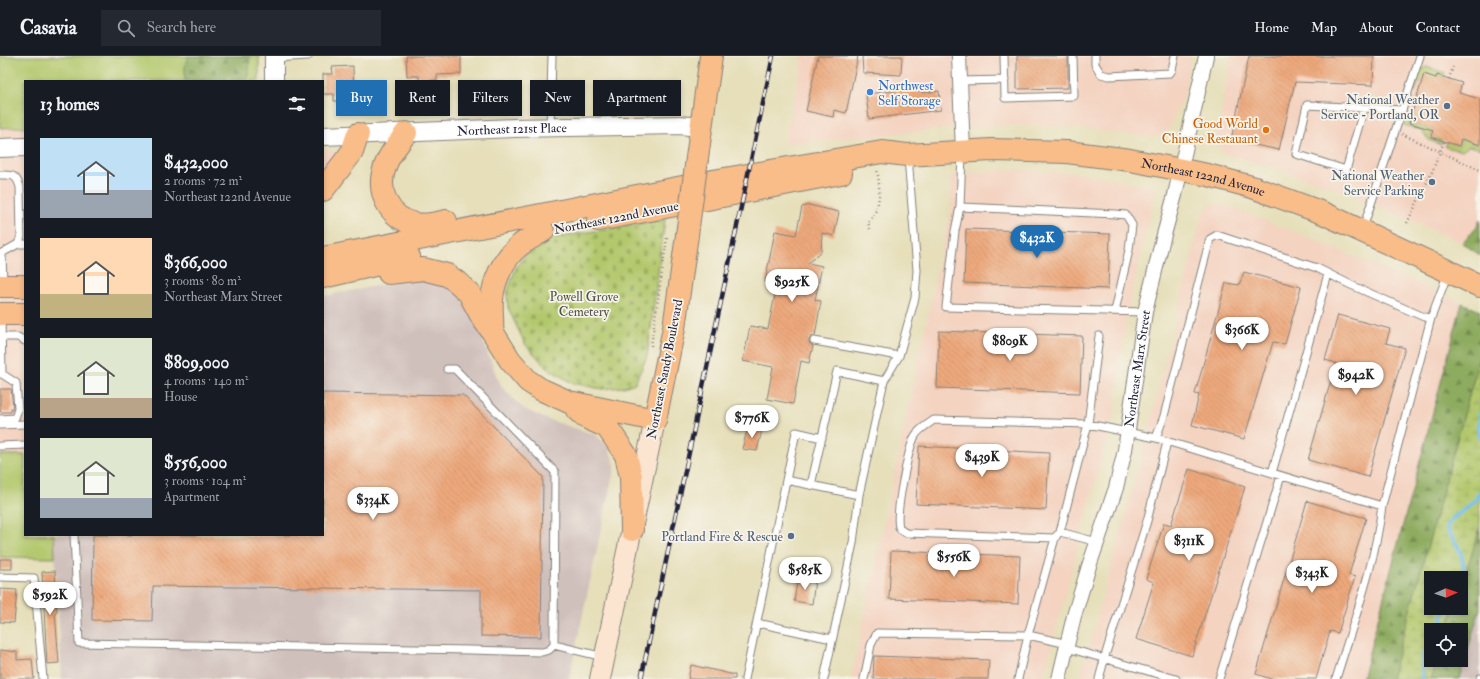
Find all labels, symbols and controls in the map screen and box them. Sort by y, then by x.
search box [101,10,381,46]
text: Casavia [20,16,77,40]
icon: search [115,17,137,39]
text: Search here [147,18,216,37]
text: Home [1254,19,1289,36]
text: Map [1311,19,1337,36]
text: About [1359,19,1393,36]
text: Contact [1415,19,1460,36]
place label: Northwest Self Storage [878,78,941,109]
chip: Buy [336,80,387,116]
chip: Rent [395,80,450,116]
chip: Filters [458,80,522,116]
chip: New [530,80,585,116]
chip: Apartment [593,80,681,116]
marker: Northwest Self Storage [865,87,875,97]
place label: National Weather Service - Portland, OR [1321,92,1440,123]
icon: filters [286,93,308,115]
text: 13 homes [40,94,99,115]
marker: National Weather Service - Portland, OR [1442,101,1452,111]
place label: Good World Chinese Restauant [1162,116,1259,147]
street label: Northeast 121st Place [457,120,568,139]
marker: Good World Chinese Restauant [1261,125,1271,135]
text: $432,000 [164,152,228,173]
icon: home [72,154,120,202]
street label: Northeast 122nd Avenue [1140,155,1268,200]
place label: National Weather Service Parking [1331,168,1425,199]
text: 2 rooms · 72 m² [164,173,242,189]
marker: National Weather Service Parking [1427,177,1437,187]
text: Northeast 122nd Avenue [164,189,291,205]
street label: Northeast 122nd Avenue [552,198,681,238]
pin: $432K [1009,225,1065,259]
text: $432K [1019,230,1055,246]
text: $366,000 [164,252,227,273]
icon: home [72,254,120,302]
pin: $925K [764,269,820,303]
text: 3 rooms · 80 m² [164,273,241,289]
text: $925K [774,274,810,290]
text: Northeast Marx Street [164,289,282,305]
park label: Powell Grove Cemetery [550,289,619,321]
street label: Northeast Sandy Boulevard [644,297,687,441]
street label: Northeast Marx Street [1121,308,1154,428]
pin: $366K [1214,317,1270,351]
text: $366K [1225,322,1259,338]
pin: $809K [982,328,1038,362]
text: $809K [992,333,1028,349]
text: $809,000 [164,352,229,373]
icon: home [72,354,120,402]
pin: $942K [1328,362,1384,396]
text: $942K [1338,367,1374,383]
text: 4 rooms · 140 m² [164,373,248,389]
text: House [164,389,197,405]
pin: $776K [724,405,780,439]
text: $776K [735,410,769,426]
pin: $439K [954,444,1010,478]
text: $439K [964,449,1000,465]
text: $556,000 [164,452,227,473]
icon: home [72,454,120,502]
text: 3 rooms · 104 m² [164,473,246,489]
pin: $334K [345,487,401,521]
text: Apartment [164,489,220,505]
text: $334K [356,492,390,508]
pin: $311K [1161,528,1217,562]
place label: Portland Fire & Rescue [661,529,784,545]
marker: Portland Fire & Rescue [786,531,796,541]
text: $311K [1174,533,1204,549]
pin: $556K [926,544,982,578]
text: $556K [937,549,971,565]
pin: $585K [777,557,833,591]
pin: $343K [1284,560,1340,594]
text: $585K [788,562,822,578]
text: $343K [1295,565,1329,581]
north arrow [1424,571,1468,615]
map controls [1424,571,1468,667]
pin: $592K [22,582,78,616]
text: $592K [32,587,68,603]
button: locate [1424,623,1468,667]

